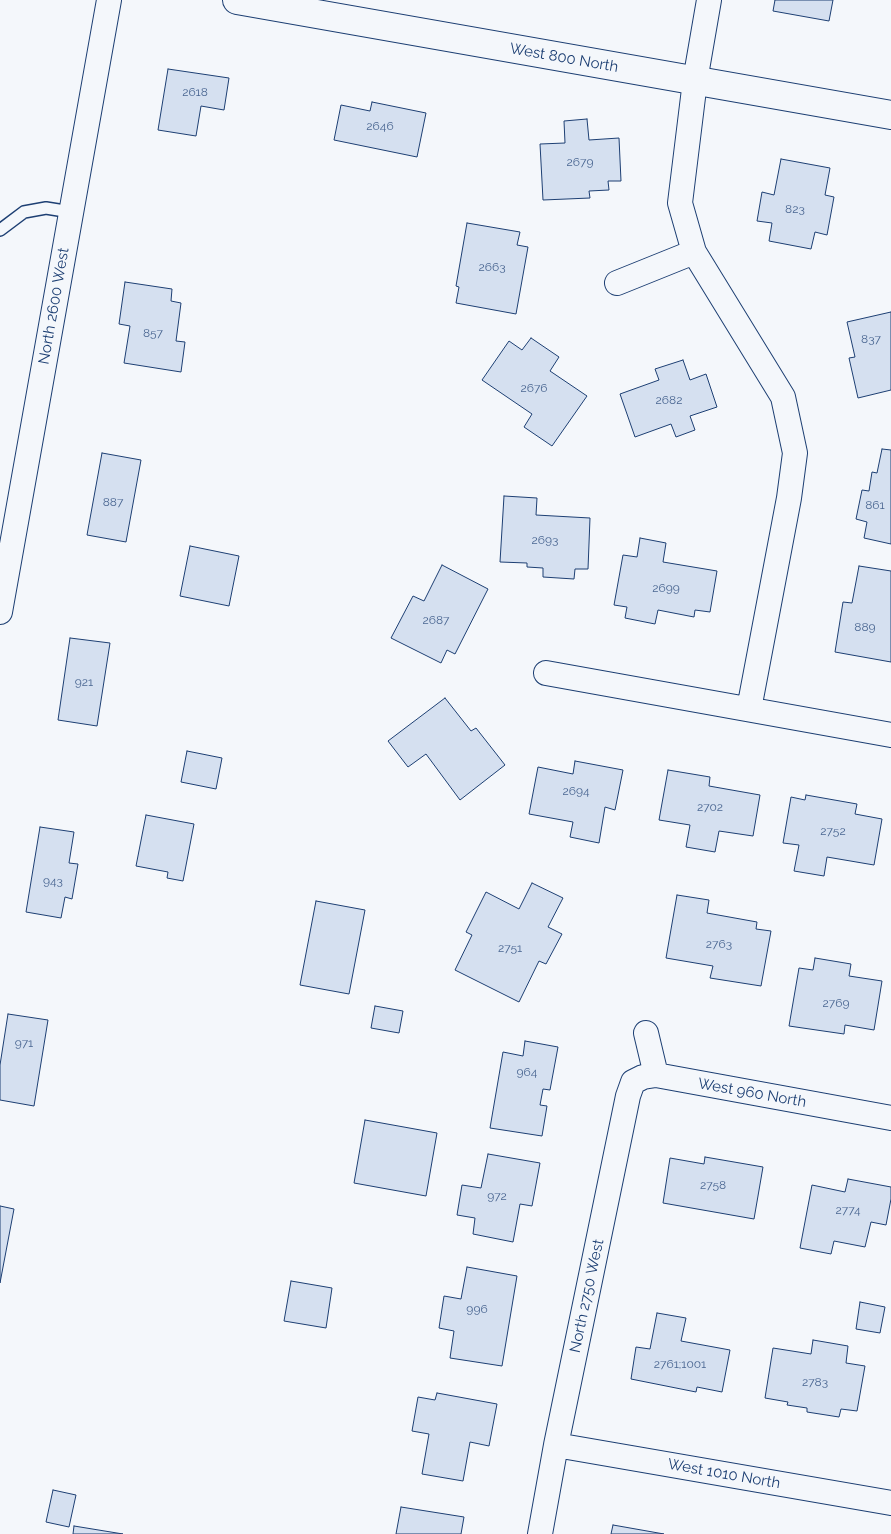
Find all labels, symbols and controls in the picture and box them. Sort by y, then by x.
street label: West 800 North [508,40,620,76]
house number: 2618 [182,85,208,99]
house number: 2646 [366,119,394,133]
house number: 2679 [567,155,593,169]
house number: 823 [785,202,805,216]
street label: North 2600 West [35,246,73,366]
house number: 2663 [478,260,506,274]
house number: 857 [143,326,163,340]
house number: 837 [861,332,881,346]
house number: 2676 [520,381,548,395]
house number: 2682 [656,393,682,407]
house number: 887 [103,495,123,509]
house number: 861 [865,498,885,512]
house number: 2693 [532,533,558,547]
house number: 2699 [652,581,680,595]
house number: 2687 [422,613,450,627]
house number: 889 [854,620,876,634]
house number: 921 [75,675,93,689]
house number: 2694 [562,784,590,798]
house number: 2702 [697,800,723,814]
house number: 2752 [820,824,846,838]
house number: 943 [43,874,63,888]
house number: 2763 [706,937,732,951]
house number: 2751 [498,941,522,955]
house number: 2769 [823,996,849,1010]
house number: 971 [15,1036,33,1050]
house number: 964 [517,1065,537,1079]
street label: West 960 North [696,1075,808,1111]
house number: 2758 [700,1178,726,1192]
house number: 972 [487,1189,507,1203]
house number: 2774 [835,1203,861,1217]
street label: North 2750 West [566,1237,608,1355]
house number: 996 [466,1302,488,1316]
house number: 2761;1001 [654,1357,706,1371]
house number: 2783 [802,1375,828,1389]
street label: West 1010 North [666,1455,782,1493]

